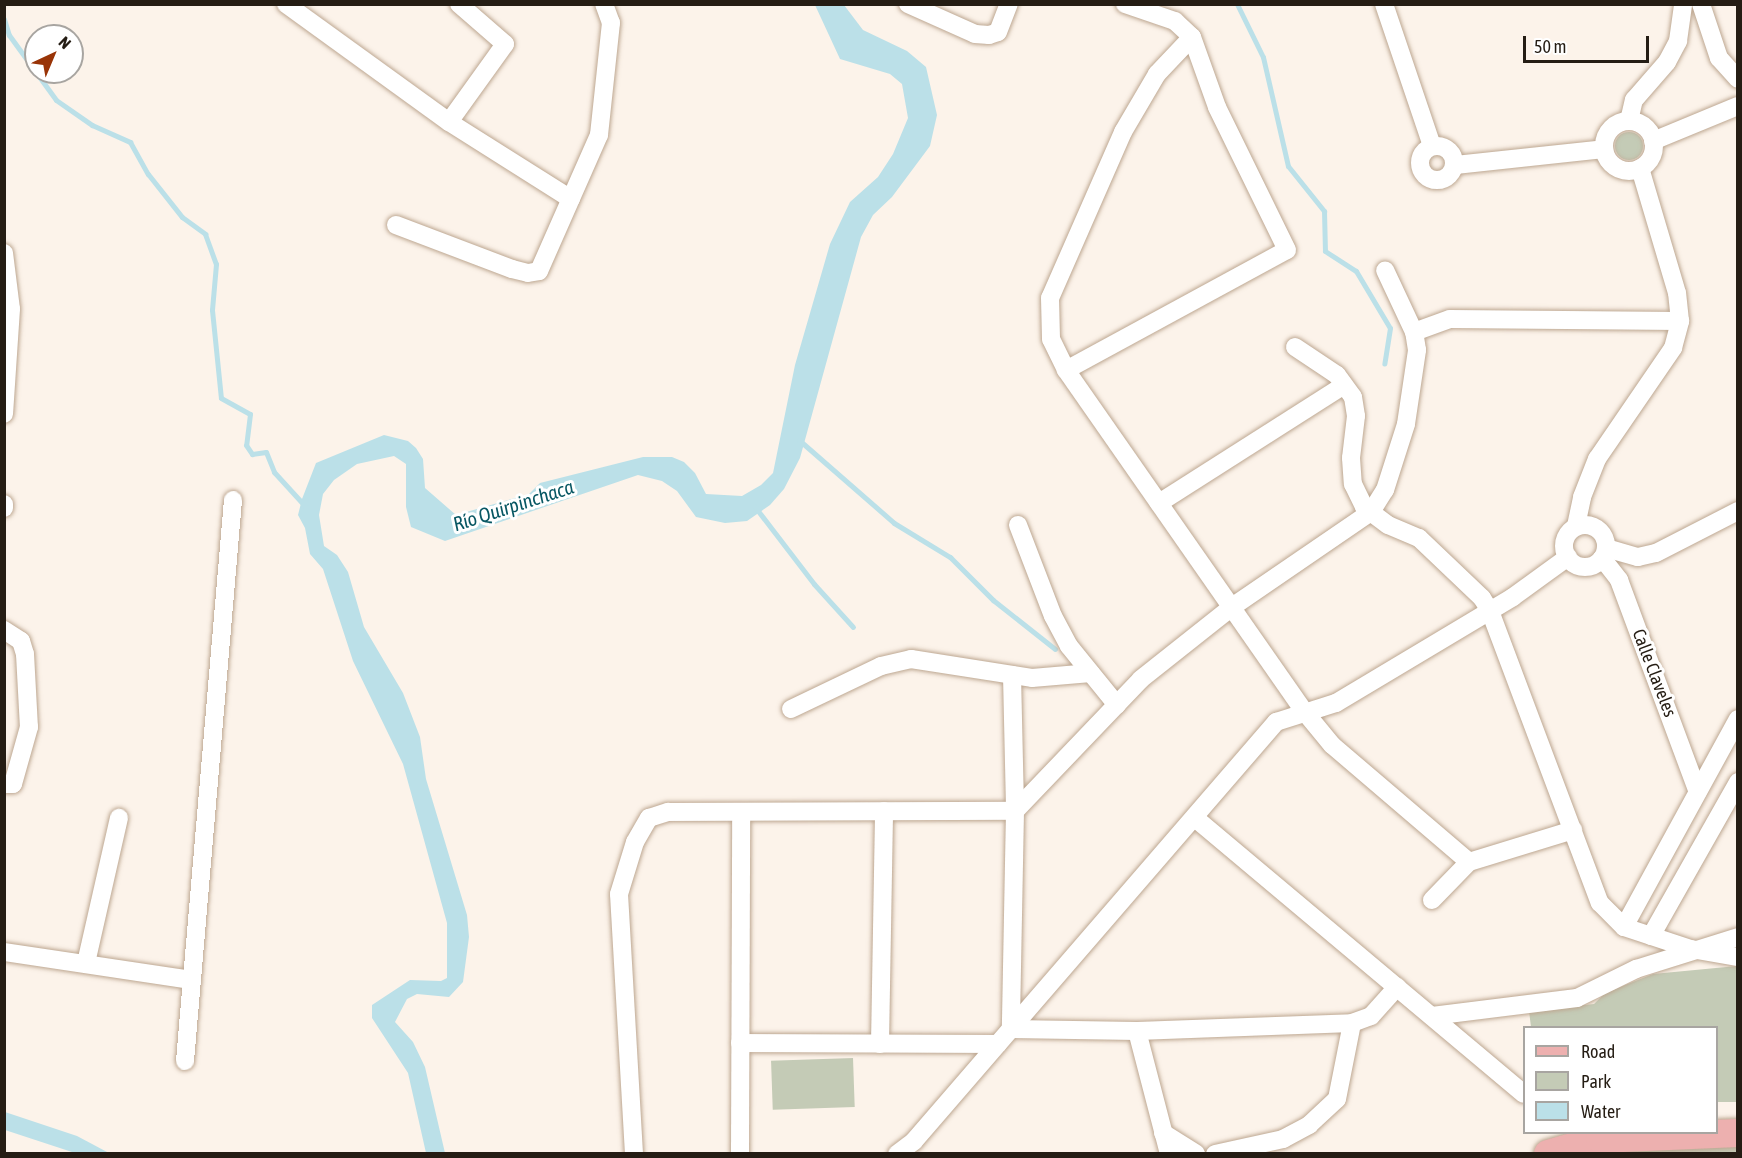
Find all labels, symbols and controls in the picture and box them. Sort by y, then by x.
north arrow [24,24,84,84]
scale bar [1526,24,1652,62]
text: N [55,33,75,52]
text: 50 m [1534,36,1566,57]
water label: Río Quirpinchaca [450,474,576,536]
street label: Calle Claveles [1627,626,1681,720]
legend [1523,1026,1718,1134]
text: Road [1581,1041,1615,1062]
text: Park [1581,1071,1611,1092]
text: Water [1581,1101,1620,1122]

